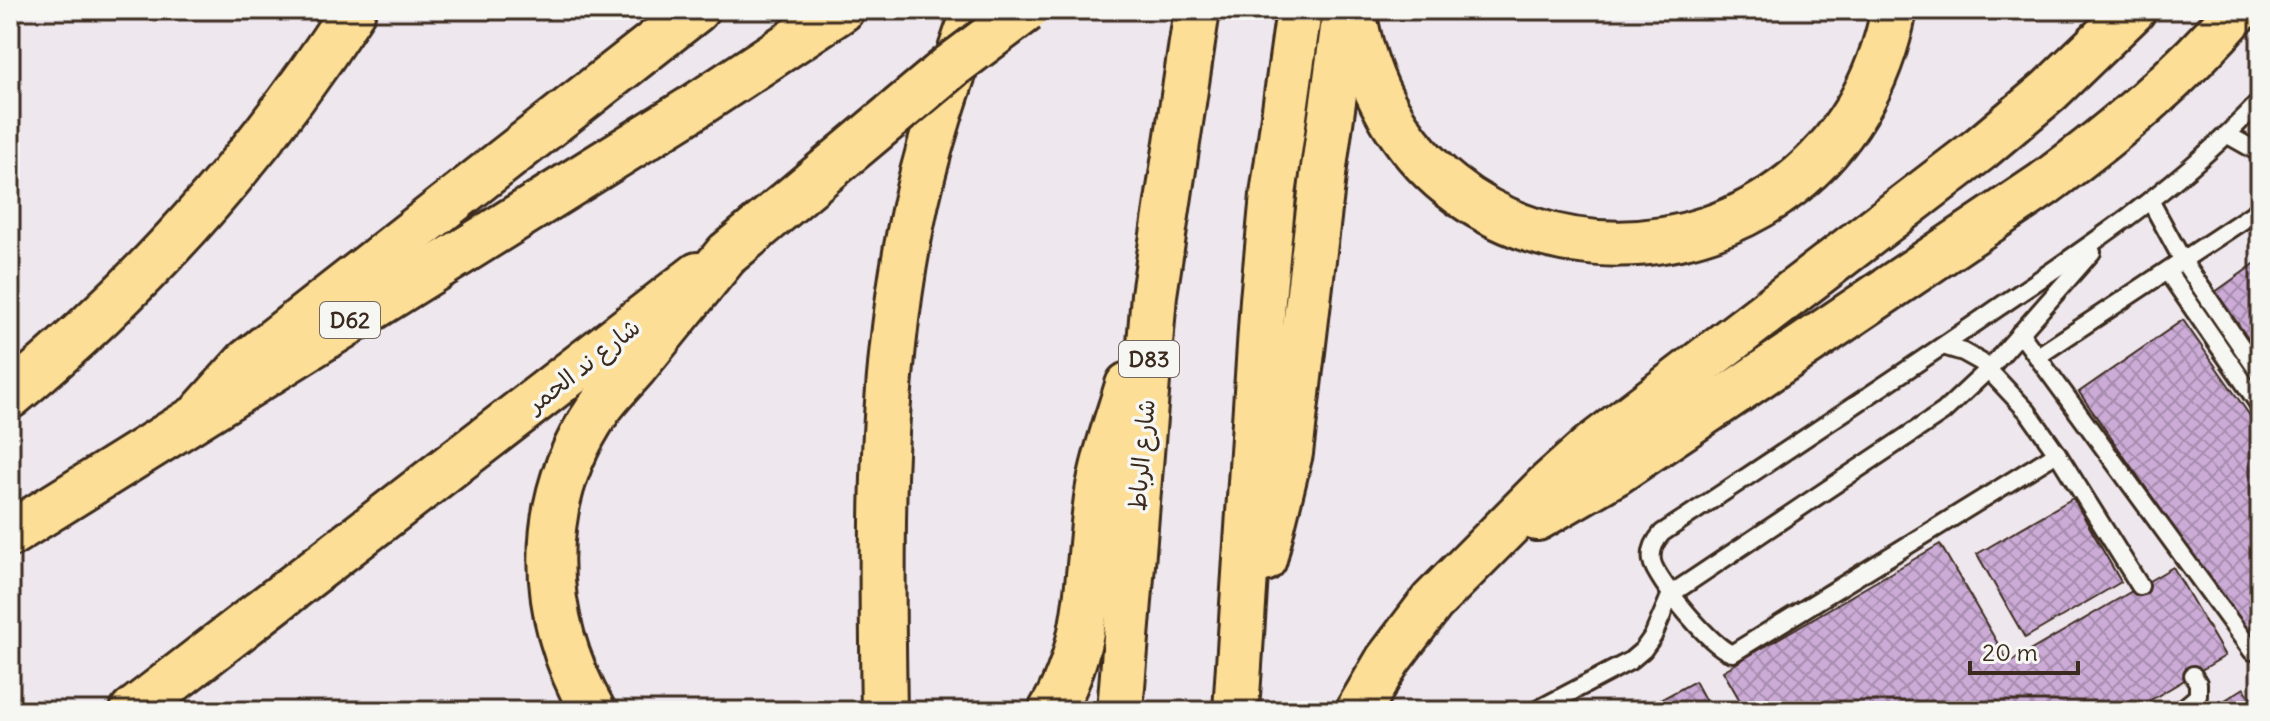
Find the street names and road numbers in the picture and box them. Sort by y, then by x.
road number: D62 [320,302,380,338]
street label: شارع ند الحمر [519,311,648,422]
road number: D83 [1119,341,1179,377]
street label: شارع الرباط [1121,398,1164,512]

